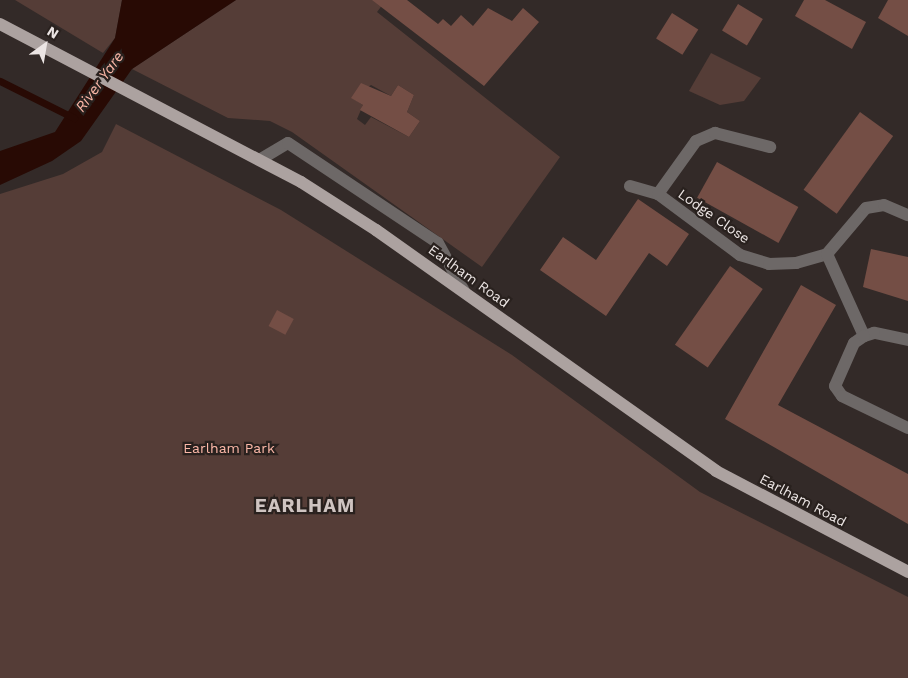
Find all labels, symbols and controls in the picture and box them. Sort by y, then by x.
north arrow [20,20,70,70]
text: N [44,23,62,42]
water label: River Yare [72,48,128,116]
street label: Lodge Close [675,185,753,247]
street label: Earlham Road [425,241,513,311]
park label: Earlham Park [183,440,275,456]
street label: Earlham Road [757,470,849,530]
district label: EARLHAM [254,495,356,517]

